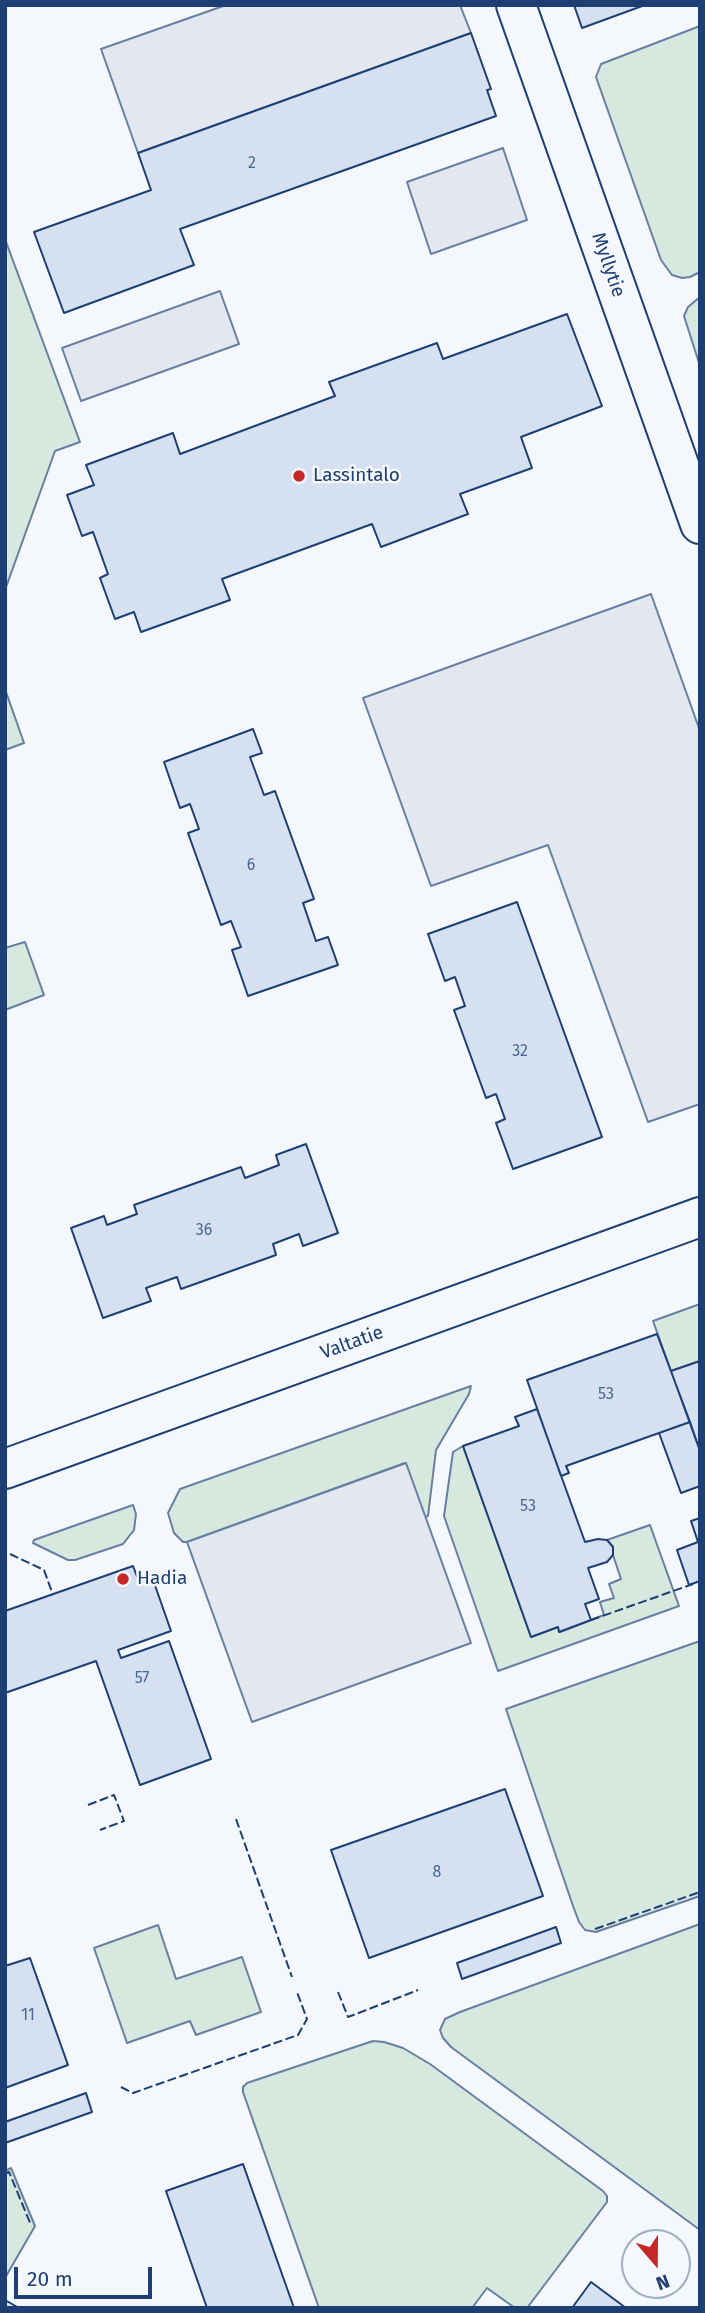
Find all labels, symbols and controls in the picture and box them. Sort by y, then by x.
house number: 2 [248,154,256,174]
street label: Myllytie [586,230,630,300]
place label: Lassintalo [313,465,400,487]
marker: Lassintalo [291,468,307,484]
house number: 6 [247,856,255,876]
house number: 32 [512,1042,528,1062]
house number: 36 [196,1221,212,1241]
street label: Valtatie [317,1321,387,1365]
house number: 53 [598,1385,614,1405]
house number: 53 [520,1497,536,1517]
place label: Hadia [137,1568,187,1590]
marker: Hadia [115,1571,131,1587]
house number: 57 [135,1669,149,1689]
house number: 8 [433,1863,441,1883]
house number: 11 [21,2006,35,2026]
north arrow [621,2229,691,2299]
scale bar [18,2254,156,2298]
text: 20 m [27,2266,73,2292]
text: N [653,2269,673,2295]

